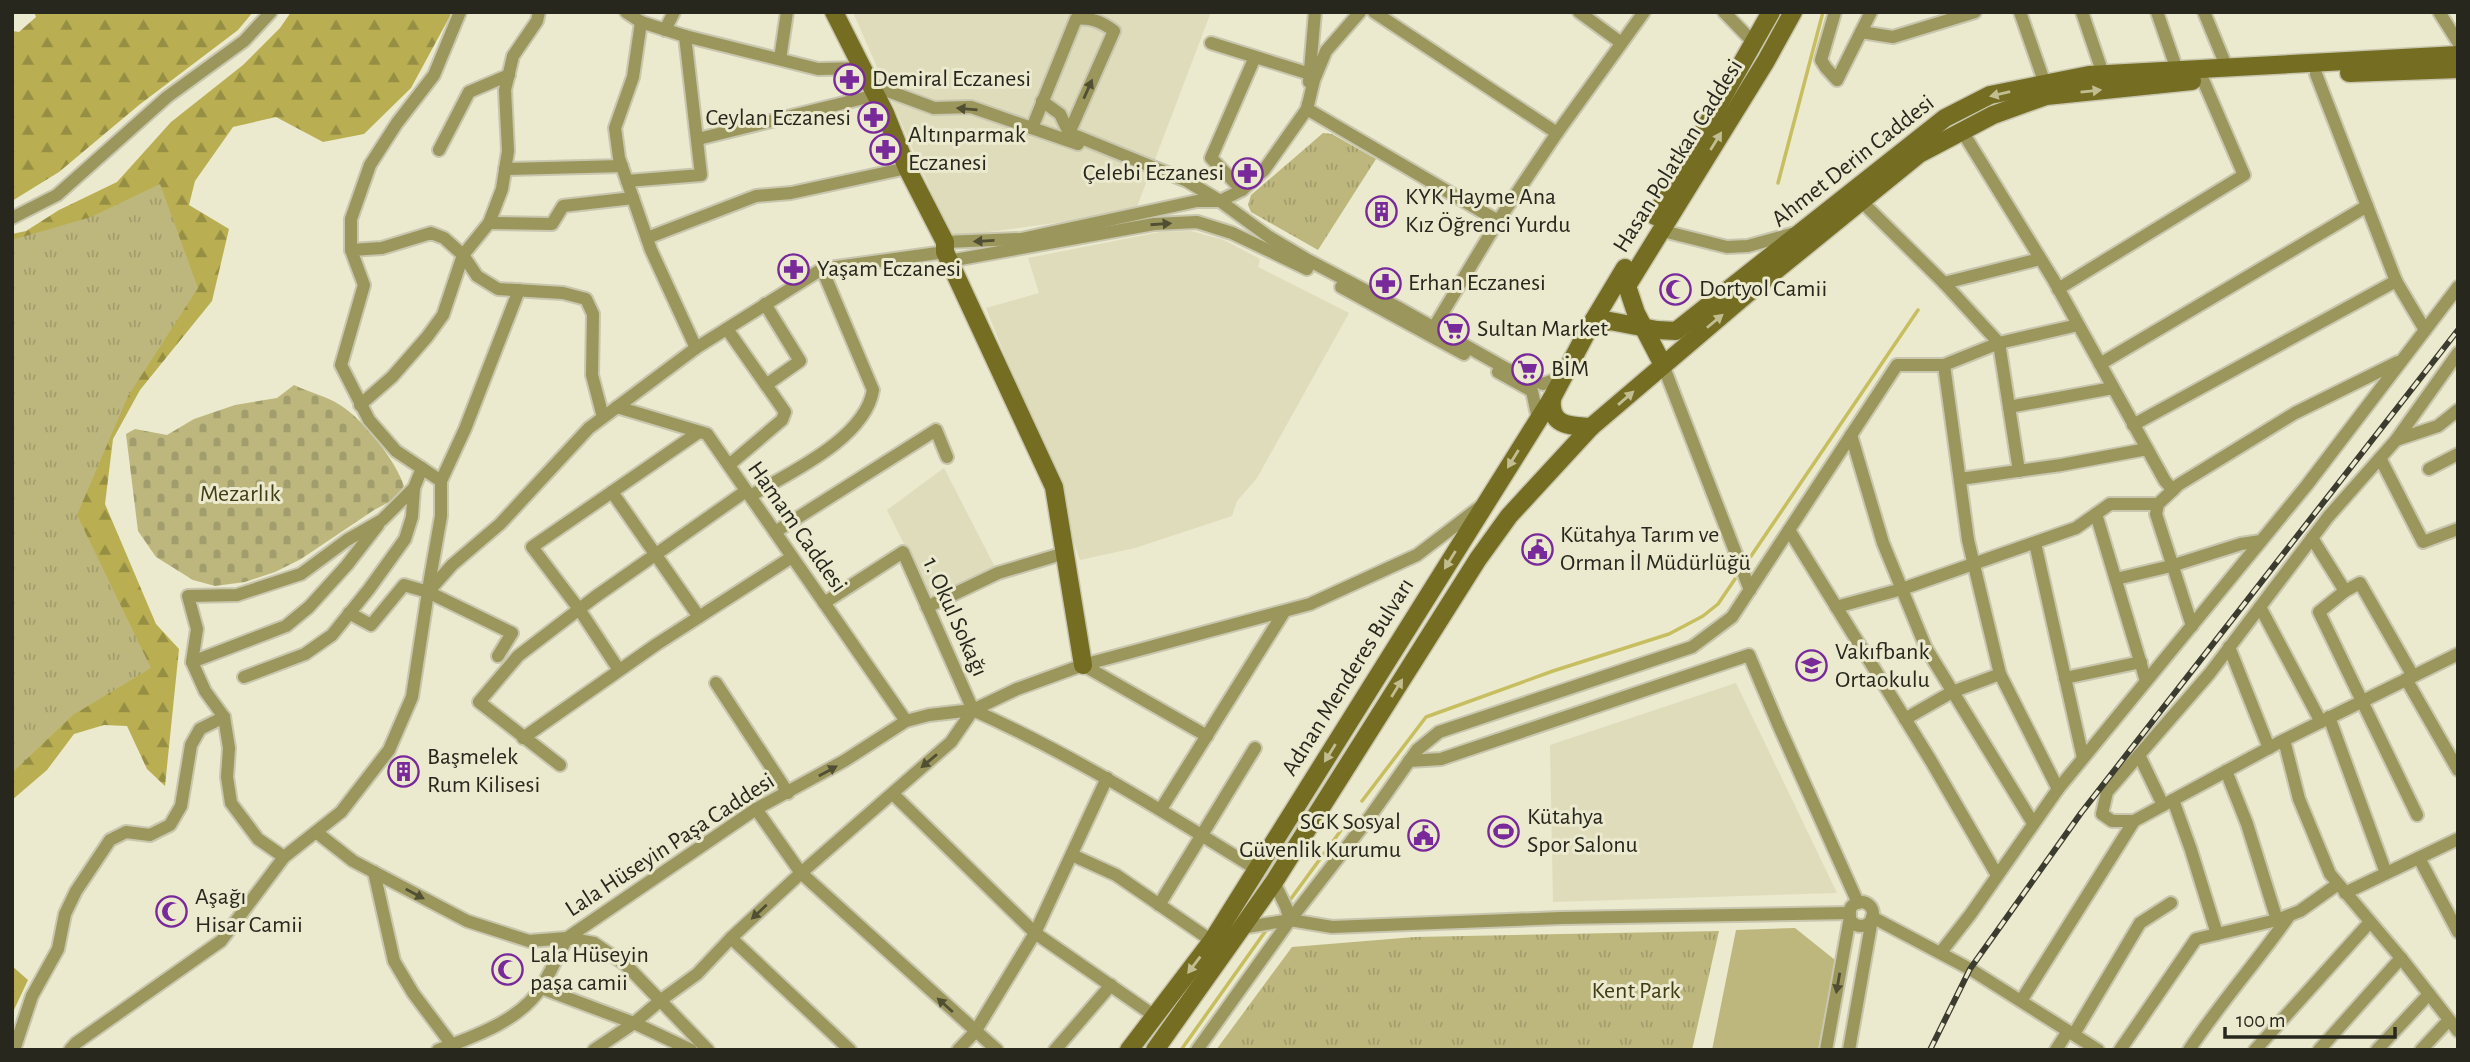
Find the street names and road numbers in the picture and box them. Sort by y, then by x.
street label: Hasan Polatkan Caddesi [1609,55,1747,257]
street label: Ahmet Derin Caddesi [1767,90,1939,232]
street label: Hamam Caddesi [743,457,851,597]
street label: 1. Okul Sokağı [918,554,992,680]
street label: Adnan Menderes Bulvarı [1277,574,1419,780]
street label: Lala Hüseyin Paşa Caddesi [561,769,779,921]

